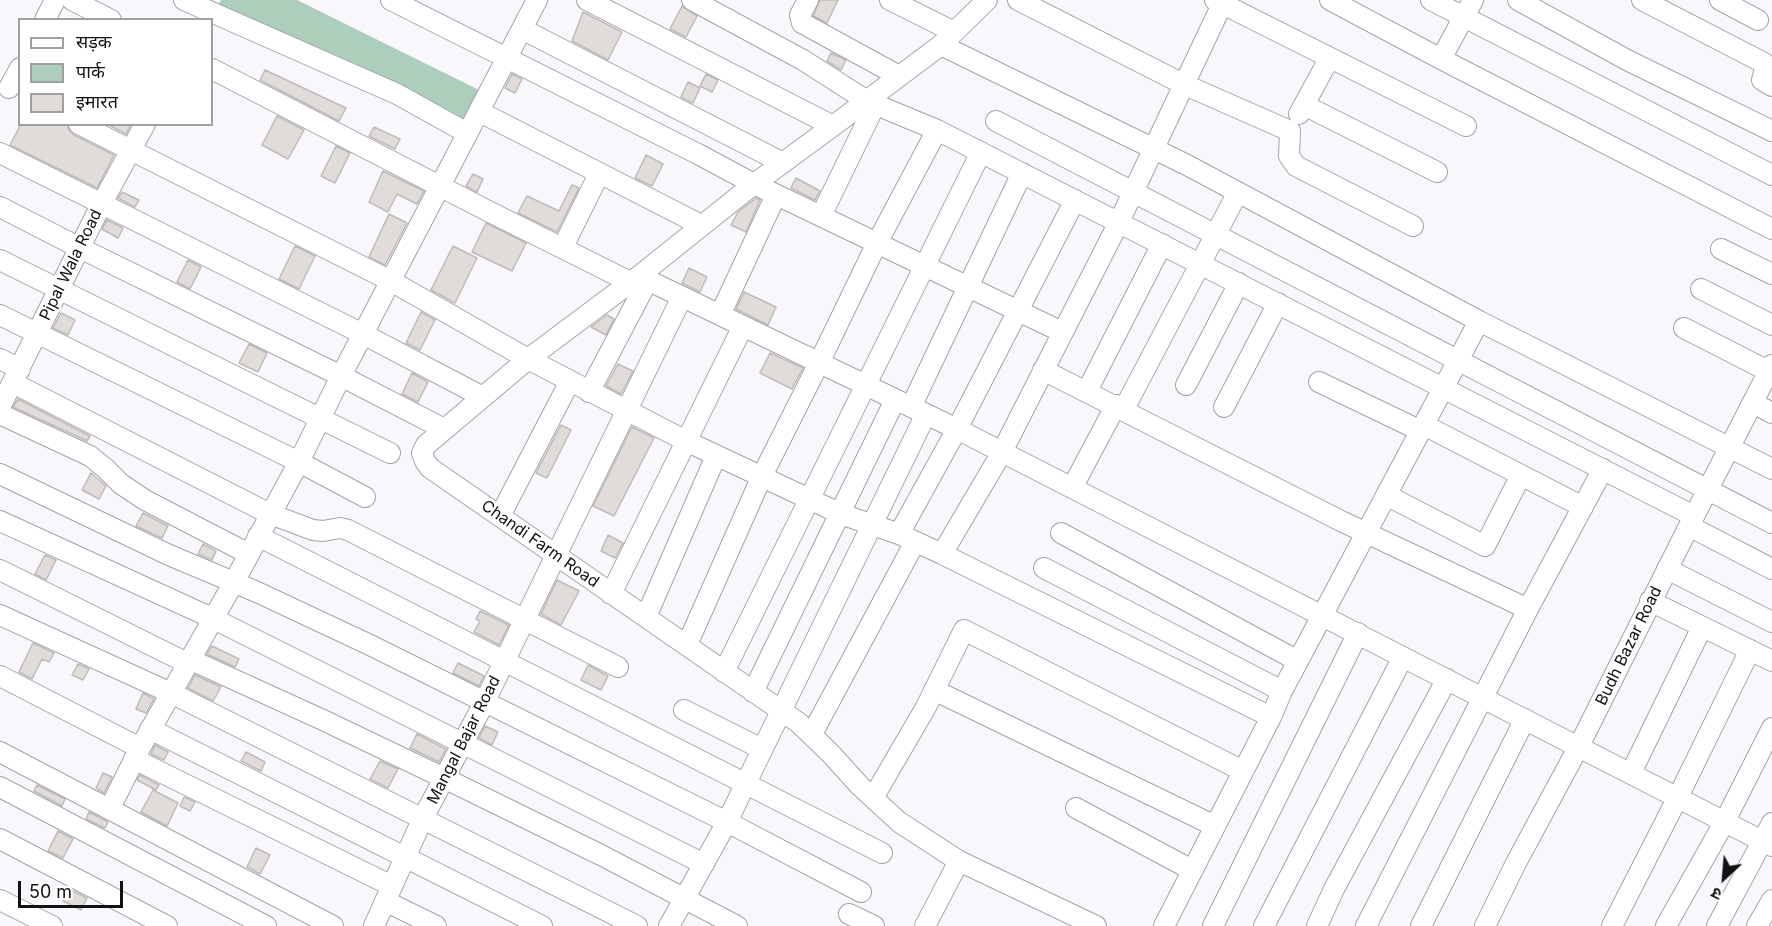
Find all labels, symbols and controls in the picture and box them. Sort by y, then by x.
legend [18,18,213,126]
text: सड़क [76,31,112,52]
text: पार्क [76,61,105,82]
text: इमारत [76,91,118,112]
street label: Pipal Wala Road [36,206,106,324]
street label: Chandi Farm Road [477,496,603,592]
street label: Budh Bazar Road [1592,583,1666,709]
street label: Mangal Bajar Road [423,673,505,807]
north arrow [1694,848,1754,908]
scale bar [21,869,126,907]
text: 50 m [29,881,72,902]
text: उ [1708,883,1725,905]

